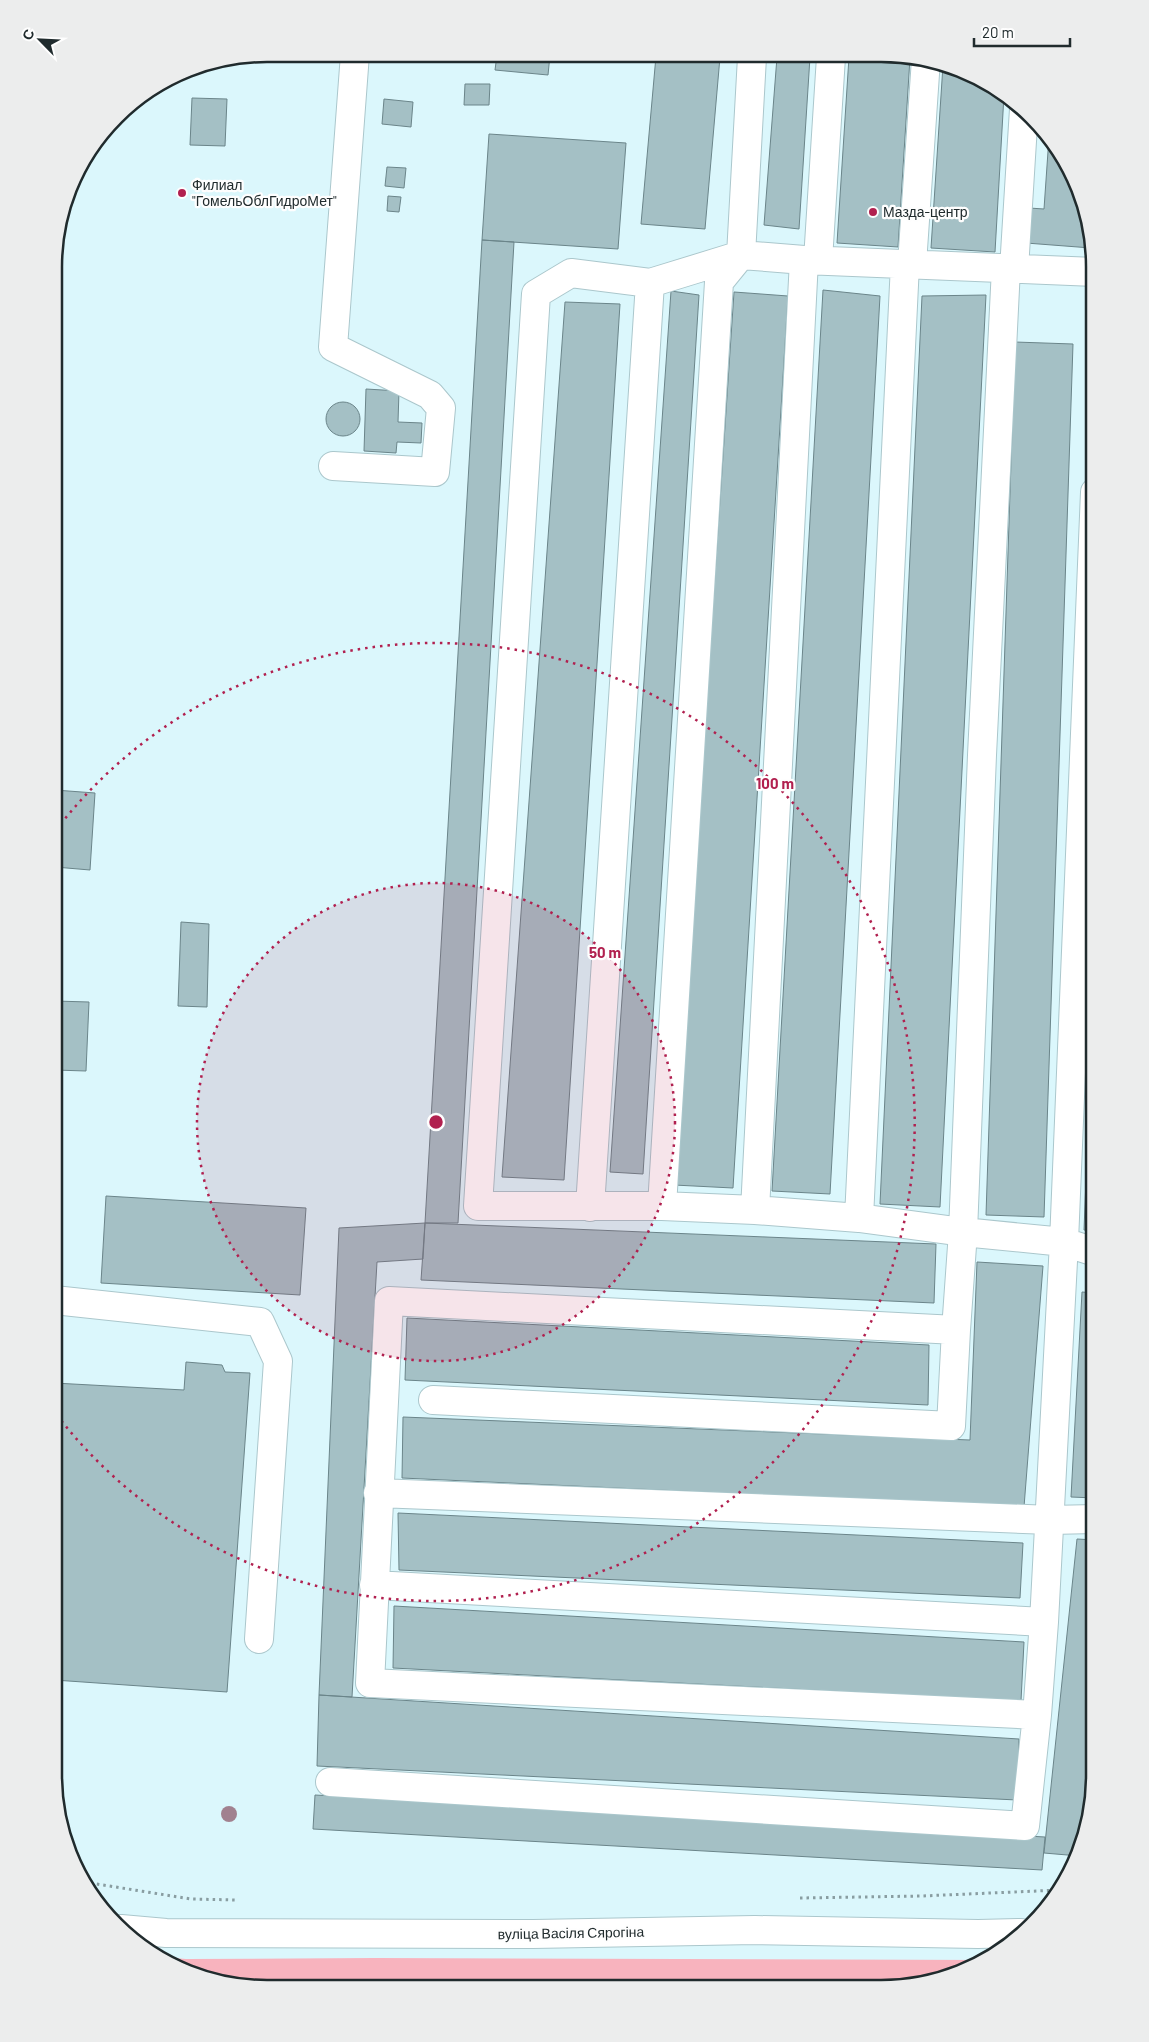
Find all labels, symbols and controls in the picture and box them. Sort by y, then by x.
north arrow [15,15,65,65]
scale bar [974,15,1070,47]
text: 20 m [982,23,1014,41]
text: С [18,26,37,43]
place label: Филиал "ГомельОблГидроМет" [192,176,337,209]
marker: Филиал "ГомельОблГидроМет" [176,187,188,199]
place label: Мазда-центр [883,203,968,220]
marker: Мазда-центр [867,206,879,218]
text: 100 m [756,774,794,792]
text: 50 m [589,943,621,961]
centre of rings [427,1113,445,1131]
street label: вуліца Васіля Сярогіна [498,1923,645,1942]

